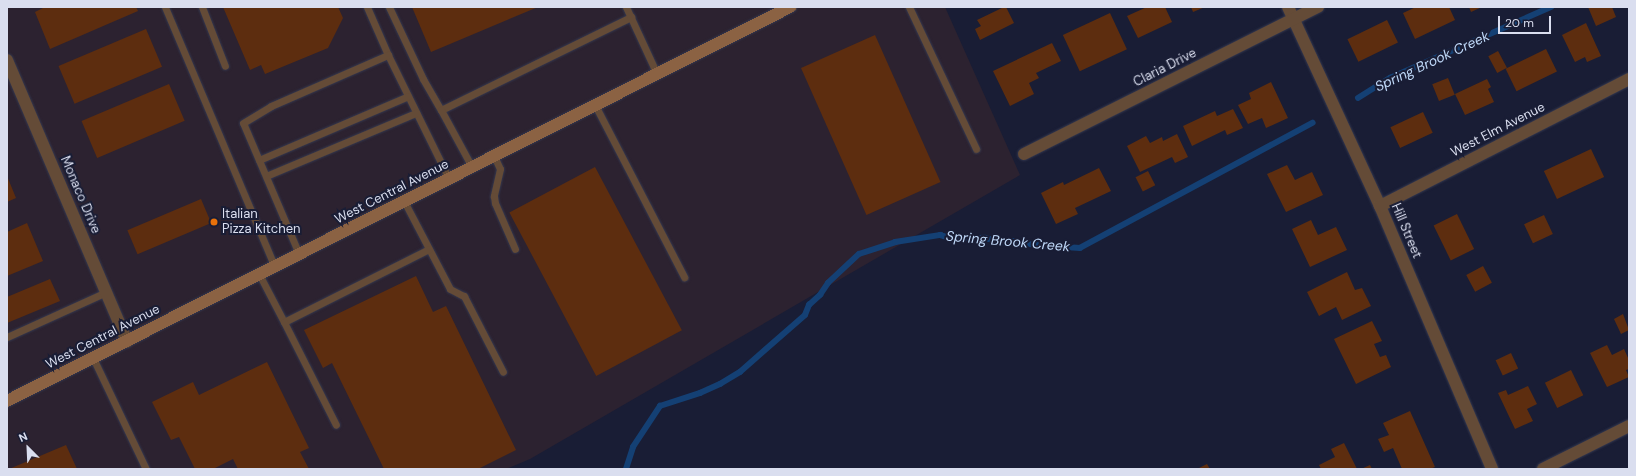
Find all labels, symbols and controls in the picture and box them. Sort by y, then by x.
scale bar [1500,8,1553,34]
text: 20 m [1505,15,1534,31]
water label: Spring Brook Creek [1372,27,1492,95]
street label: Claria Drive [1131,45,1199,91]
street label: West Elm Avenue [1448,100,1548,160]
street label: Monaco Drive [57,154,103,236]
street label: West Central Avenue [332,156,452,228]
street label: Hill Street [1387,201,1425,261]
place label: Italian Pizza Kitchen [222,207,300,238]
marker: Italian Pizza Kitchen [209,217,219,227]
water label: Spring Brook Creek [945,227,1071,255]
street label: West Central Avenue [43,301,163,373]
north arrow [8,428,48,468]
text: N [17,429,30,445]

